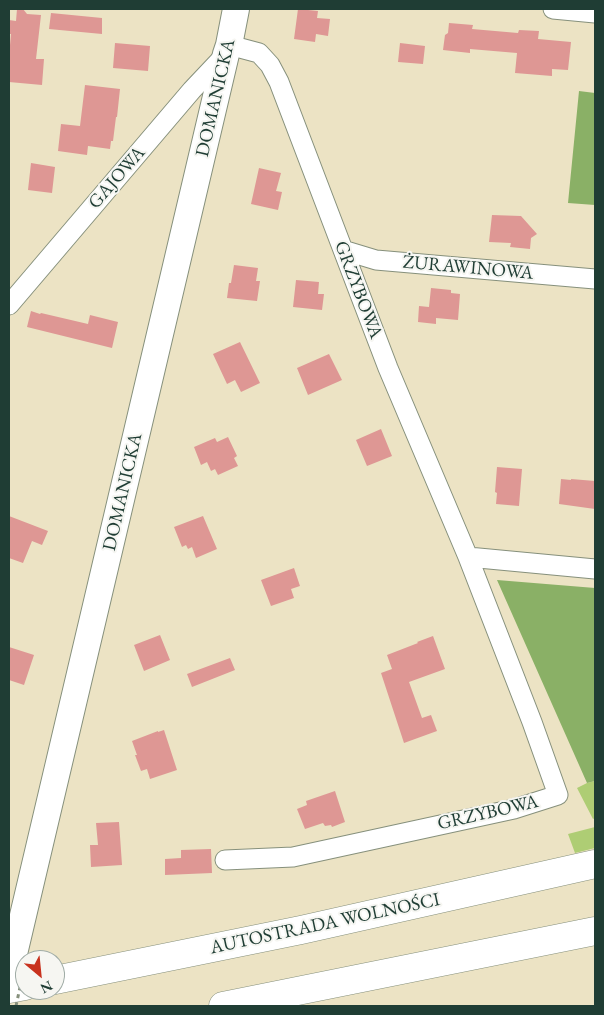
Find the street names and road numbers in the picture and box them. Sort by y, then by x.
street label: DOMANICKA [191,37,241,159]
street label: GAJOWA [84,142,150,214]
street label: GRZYBOWA [329,238,387,342]
street label: ŻURAWINOWA [402,251,534,285]
street label: DOMANICKA [98,431,148,553]
street label: GRZYBOWA [435,790,541,836]
street label: AUTOSTRADA WOLNOŚCI [208,888,442,960]

